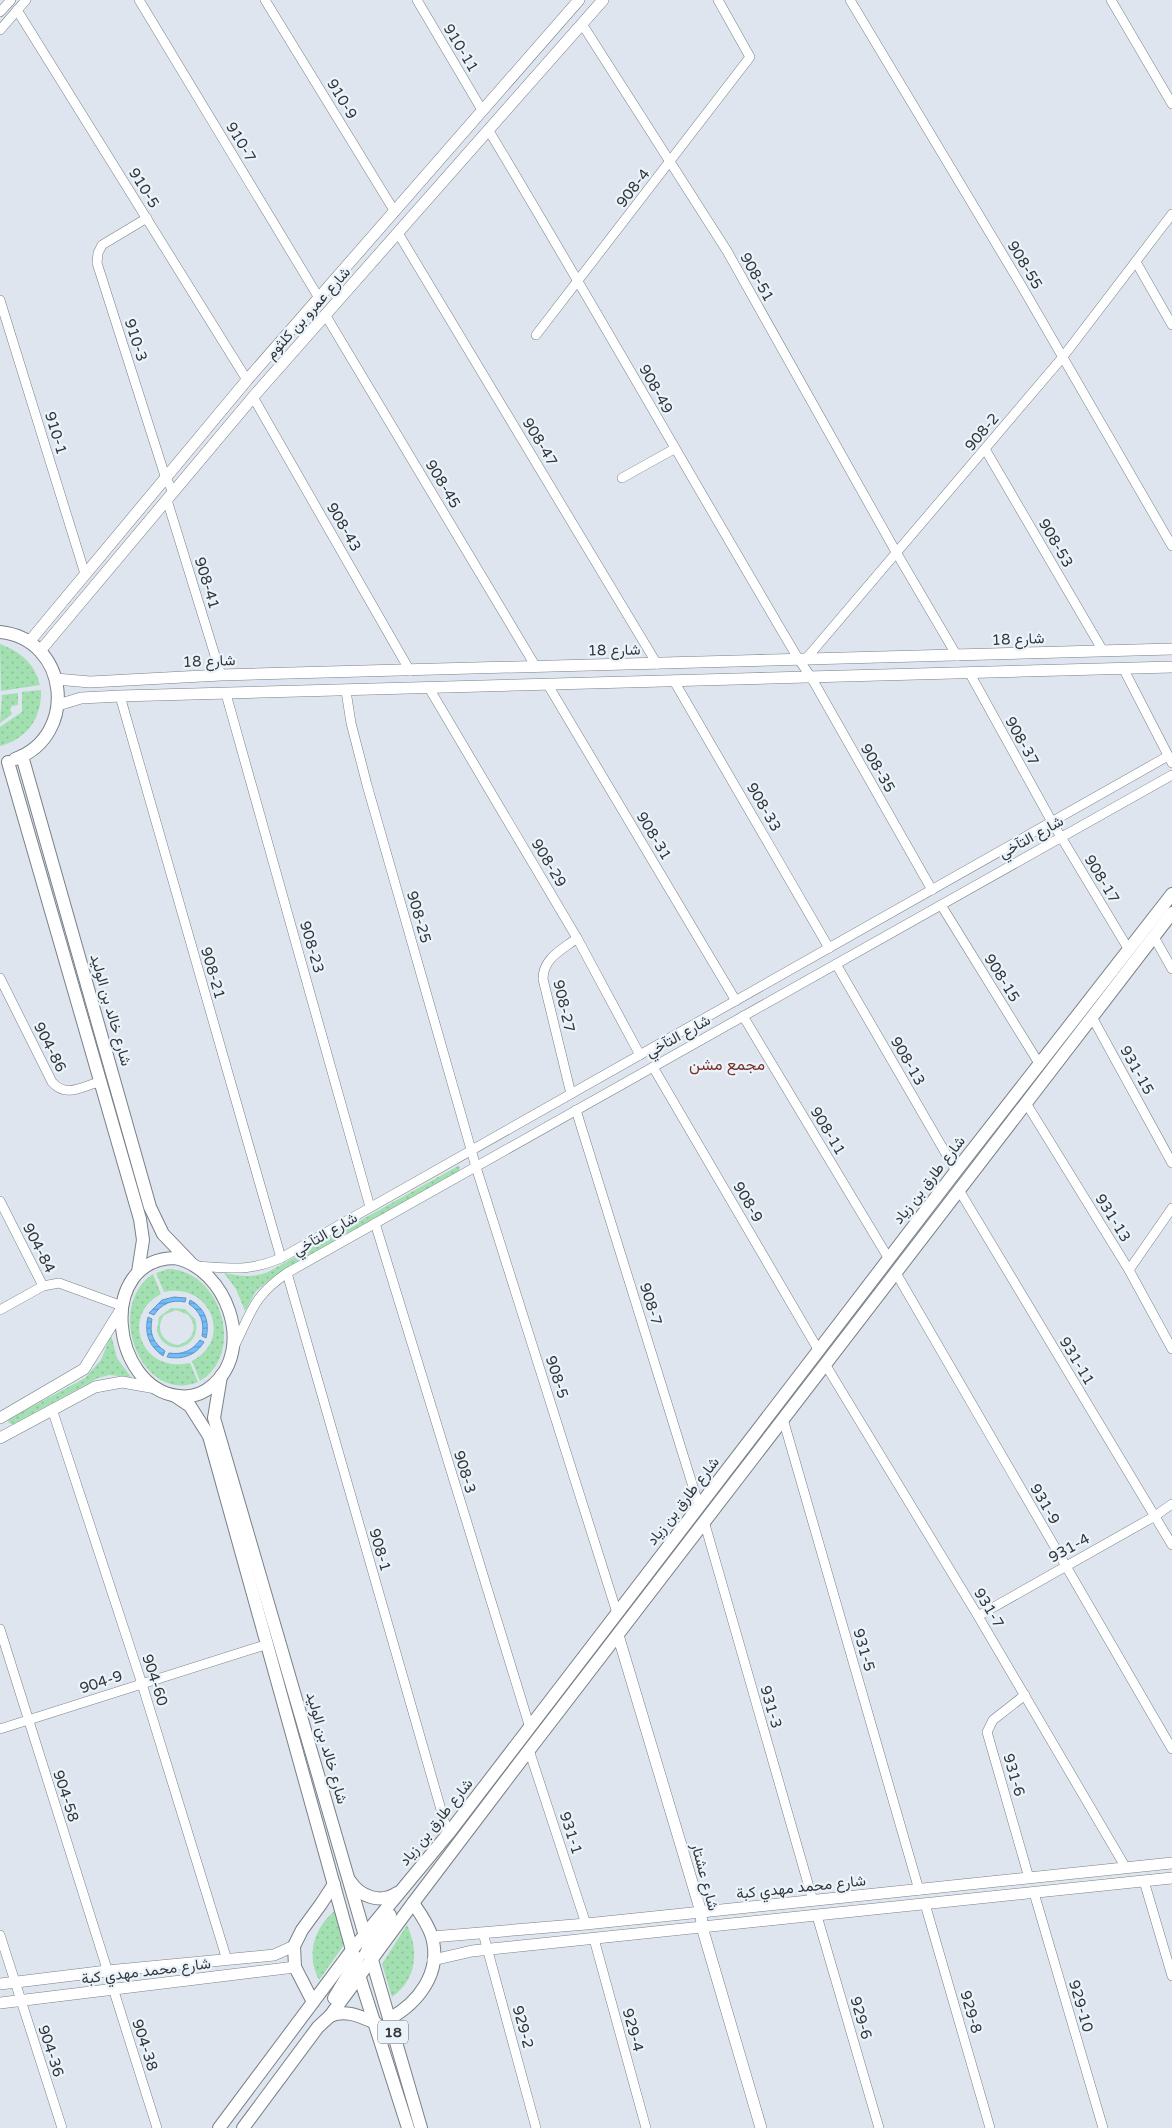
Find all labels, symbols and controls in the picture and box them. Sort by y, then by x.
street label: 910-11 [440,21,482,75]
street label: 910-9 [323,76,361,122]
street label: 910-7 [222,119,260,165]
street label: 910-5 [125,165,163,211]
street label: 908-4 [612,165,654,211]
street label: 908-55 [1004,238,1046,292]
street label: 908-51 [736,249,778,305]
street label: شارع عمرو بن كلثوم [262,263,356,364]
street label: 910-3 [121,316,151,364]
street label: 908-49 [635,361,677,417]
street label: 910-1 [41,409,71,457]
street label: 908-2 [961,409,1003,455]
street label: 908-47 [519,414,561,470]
street label: 908-45 [422,456,464,512]
street label: 908-43 [323,499,365,555]
street label: 908-53 [1035,515,1077,571]
street label: 908-41 [191,555,223,611]
street label: شارع 18 [991,629,1045,651]
street label: شارع 18 [587,641,641,661]
street label: شارع 18 [182,651,236,673]
street label: 908-37 [1001,713,1043,769]
street label: 908-35 [857,740,899,796]
street label: 908-33 [743,779,785,835]
street label: 908-31 [633,809,675,863]
street label: شارع التآخي [995,812,1069,866]
street label: 908-29 [528,836,570,890]
street label: 908-17 [1081,852,1123,906]
street label: 908-25 [403,889,435,945]
street label: 908-23 [296,919,328,975]
street label: 908-21 [197,945,229,1001]
street label: 908-15 [980,951,1024,1005]
street label: شارع خالد بن الوليد [84,952,136,1069]
street label: 908-27 [549,978,579,1034]
street label: شارع التآخي [642,1011,716,1065]
street label: 904-86 [30,1019,70,1075]
street label: 908-13 [887,1033,929,1089]
street label: 931-15 [1116,1042,1158,1098]
district label: مجمع مشن [689,1055,765,1076]
street label: 908-11 [807,1104,849,1158]
street label: شارع طارق بن زياد [889,1132,971,1229]
street label: 908-9 [729,1179,767,1225]
street label: 931-13 [1091,1191,1135,1245]
street label: شارع التآخي [290,1208,363,1263]
street label: 904-84 [19,1220,59,1276]
street label: 908-7 [636,1281,666,1327]
street label: 931-11 [1056,1334,1098,1388]
street label: 908-5 [542,1353,572,1401]
street label: 908-3 [450,1448,480,1496]
street label: شارع طارق بن زياد [643,1453,725,1550]
street label: 931-9 [1026,1481,1064,1527]
street label: 908-1 [365,1526,395,1574]
street label: 931-4 [1045,1529,1093,1567]
street label: 931-7 [970,1585,1008,1631]
street label: 931-5 [849,1626,879,1674]
street label: 904-60 [138,1652,172,1708]
street label: 904-9 [77,1667,125,1697]
street label: 931-3 [756,1683,786,1731]
street label: شارع خالد بن الوليد [300,1690,352,1807]
street label: 931-6 [999,1751,1029,1799]
street label: 904-58 [49,1768,83,1824]
street label: شارع طارق بن زياد [395,1775,478,1870]
street label: 931-1 [556,1809,586,1857]
street label: شارع عشتار [685,1840,723,1914]
street label: شارع محمد مهدي كبة [735,1871,867,1907]
street label: شارع محمد مهدي كبة [80,1954,212,1992]
street label: 929-10 [1065,1978,1097,2034]
street label: 929-8 [956,1988,986,2036]
street label: 929-6 [846,1994,876,2042]
street label: 929-2 [509,2004,537,2050]
street label: 929-4 [619,2006,647,2054]
street label: 904-38 [128,2017,162,2073]
road number: 18 [378,2020,408,2044]
street label: 904-36 [34,2023,68,2079]

